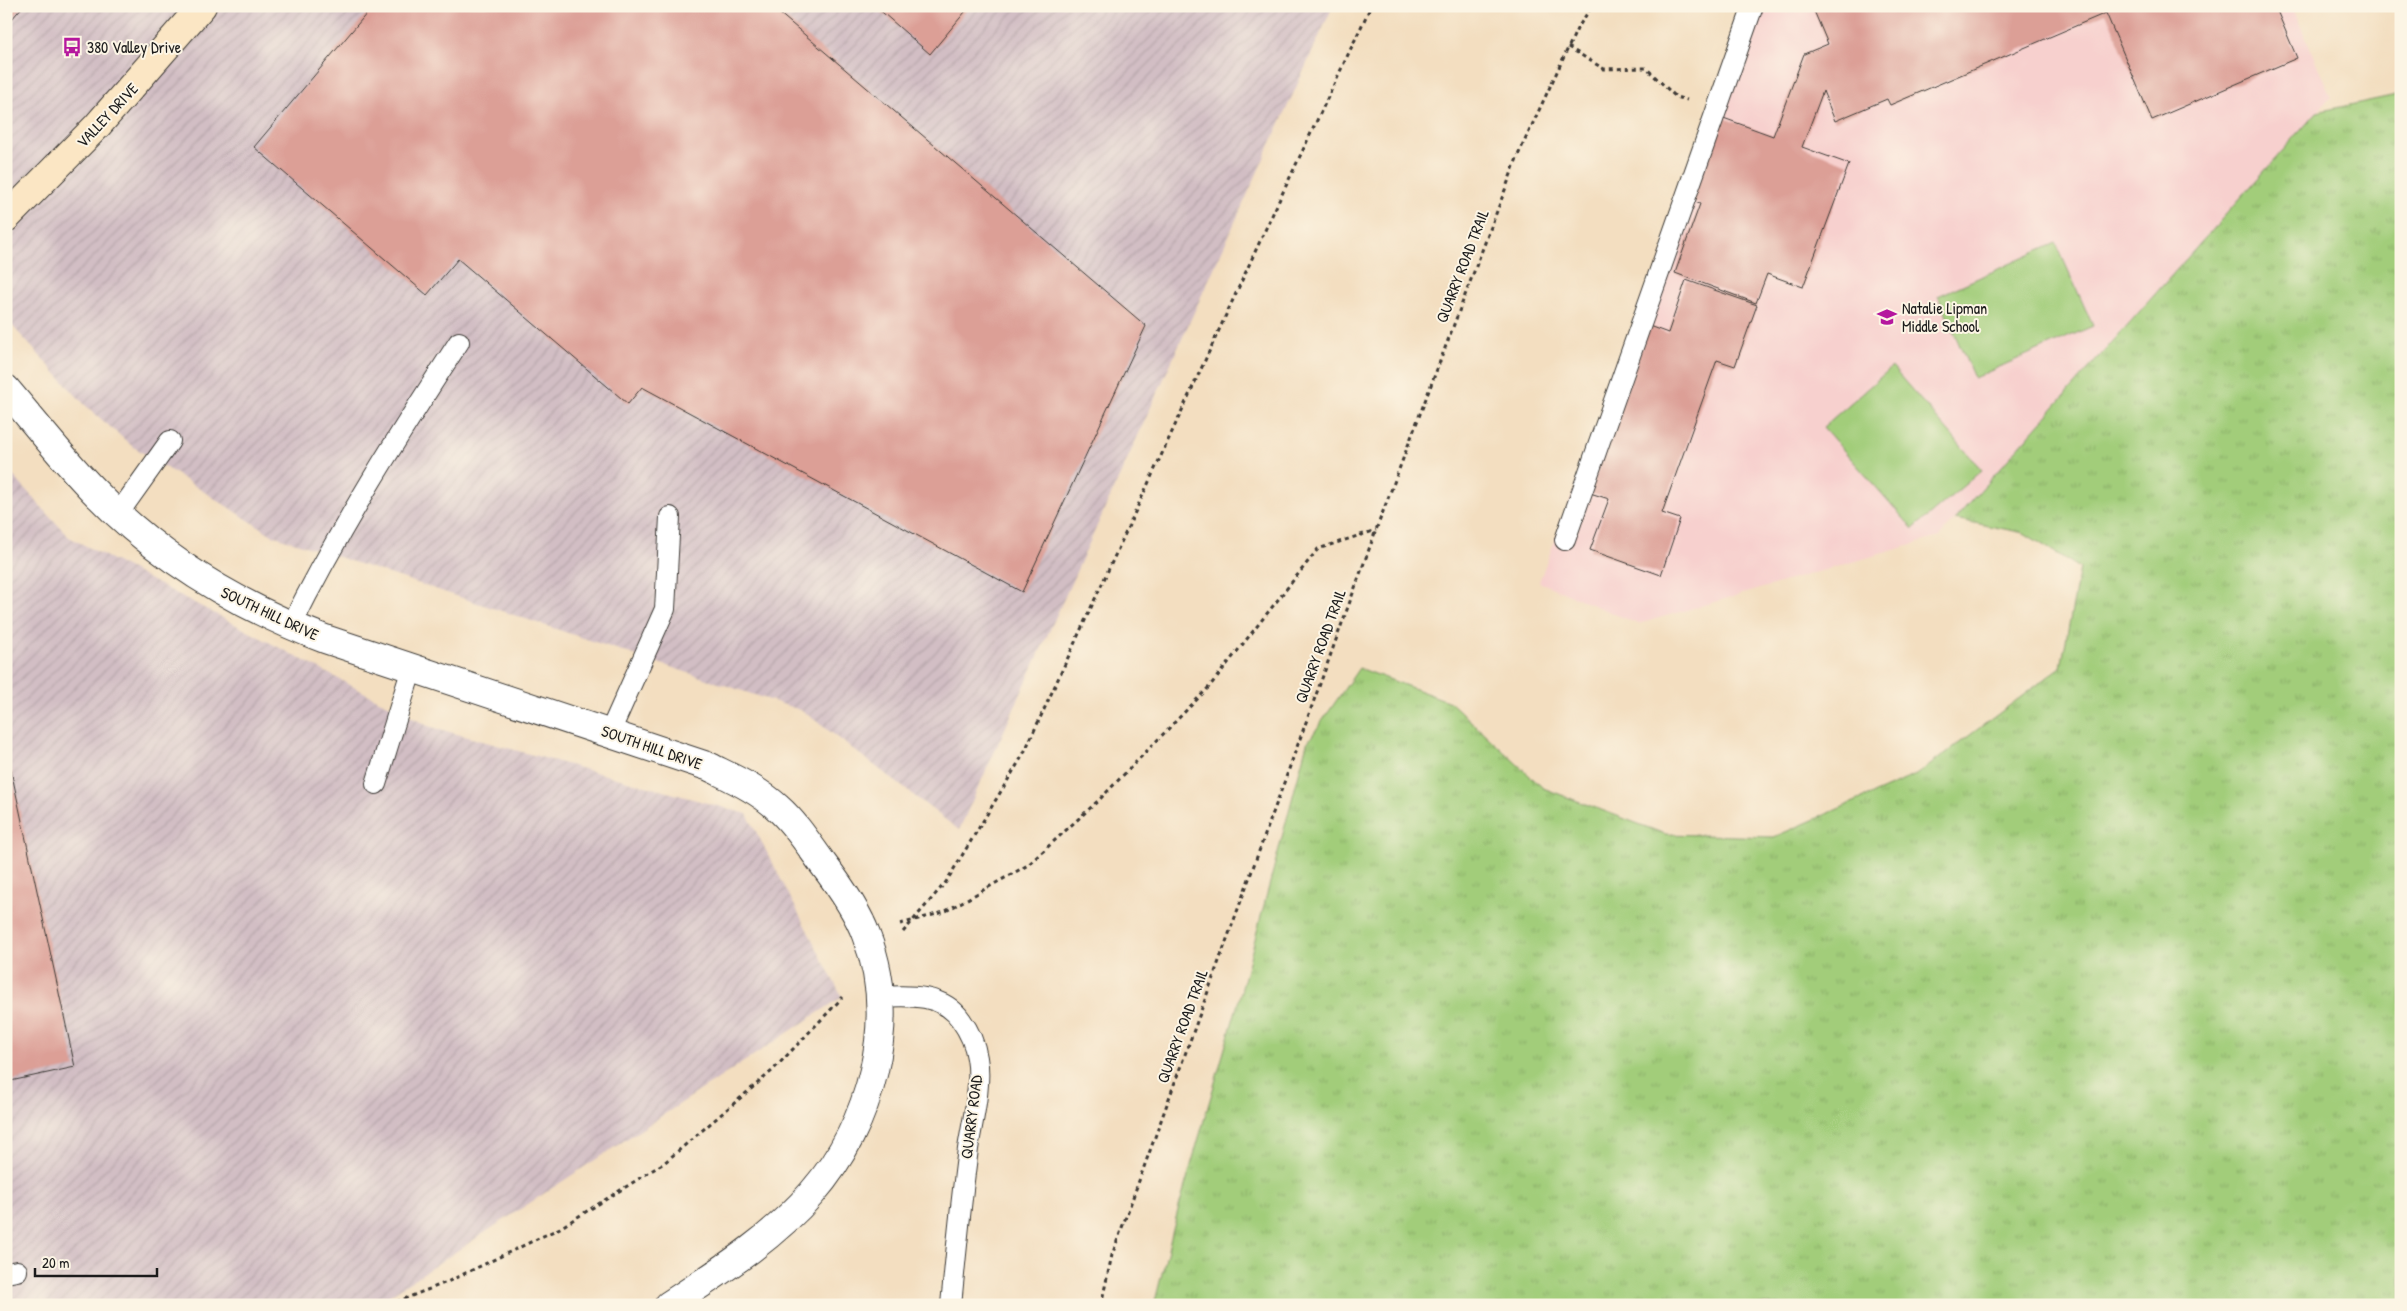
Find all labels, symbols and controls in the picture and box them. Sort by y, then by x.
bus stop icon: 380 Valley Drive [61,36,83,58]
place label: 380 Valley Drive [87,36,182,58]
street label: VALLEY DRIVE [71,78,143,152]
street label: QUARRY ROAD TRAIL [1430,206,1494,326]
place label: Natalie Lipman Middle School [1902,297,1987,337]
school or university icon: Natalie Lipman Middle School [1876,306,1898,328]
street label: SOUTH HILL DRIVE [218,581,322,645]
street label: QUARRY ROAD TRAIL [1289,586,1351,706]
street label: SOUTH HILL DRIVE [599,719,705,775]
street label: QUARRY ROAD TRAIL [1151,966,1213,1086]
street label: QUARRY ROAD [955,1074,987,1160]
scale bar [35,1246,158,1278]
text: 20 m [42,1252,69,1273]

